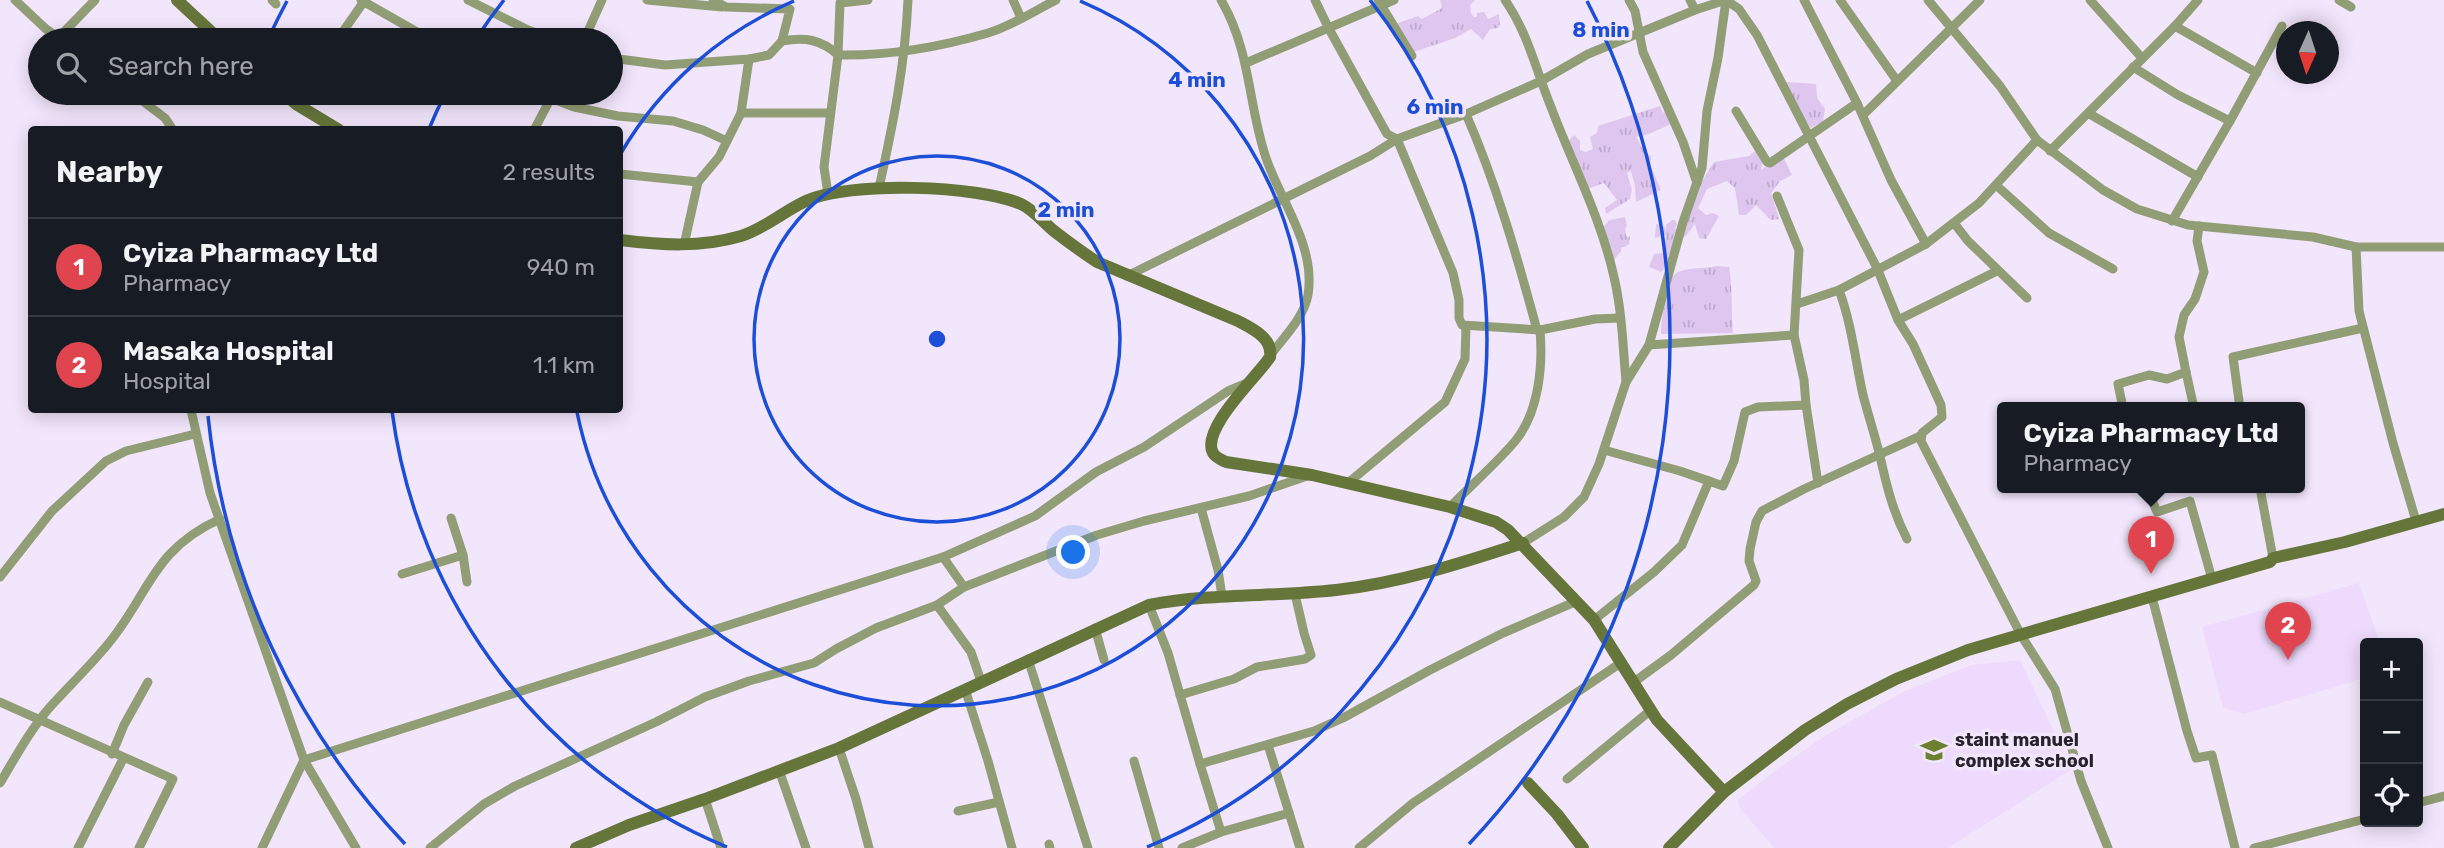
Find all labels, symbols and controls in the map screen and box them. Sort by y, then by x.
text: 8 min [1572,17,1630,42]
north arrow [2276,21,2339,84]
search box [28,28,623,105]
icon: search [52,48,90,86]
text: Search here [108,51,254,82]
text: 4 min [1168,67,1226,92]
text: 6 min [1407,94,1463,119]
text: Nearby [56,154,163,190]
text: 2 results [503,158,595,186]
text: 2 min [1038,197,1094,222]
text: Cyiza Pharmacy Ltd [123,238,378,269]
text: 1 [73,253,85,281]
text: 940 m [527,253,595,281]
text: Pharmacy [123,269,231,297]
centre of rings [925,327,949,351]
text: Masaka Hospital [123,336,334,367]
text: 2 [72,351,86,379]
text: 1.1 km [533,351,595,379]
text: Hospital [123,367,211,395]
popup [1997,402,2305,493]
text: Cyiza Pharmacy Ltd [2023,418,2279,449]
text: Pharmacy [2023,449,2132,477]
pin: 1 [2128,516,2174,574]
your location [1056,535,1090,569]
pin: 2 [2265,602,2311,660]
map controls [2360,638,2423,827]
button: + [2360,638,2423,701]
button: − [2360,701,2423,764]
place label: staint manuel complex school [1955,729,2094,772]
school or university icon: staint manuel complex school [1919,735,1949,765]
button: locate [2360,764,2423,827]

